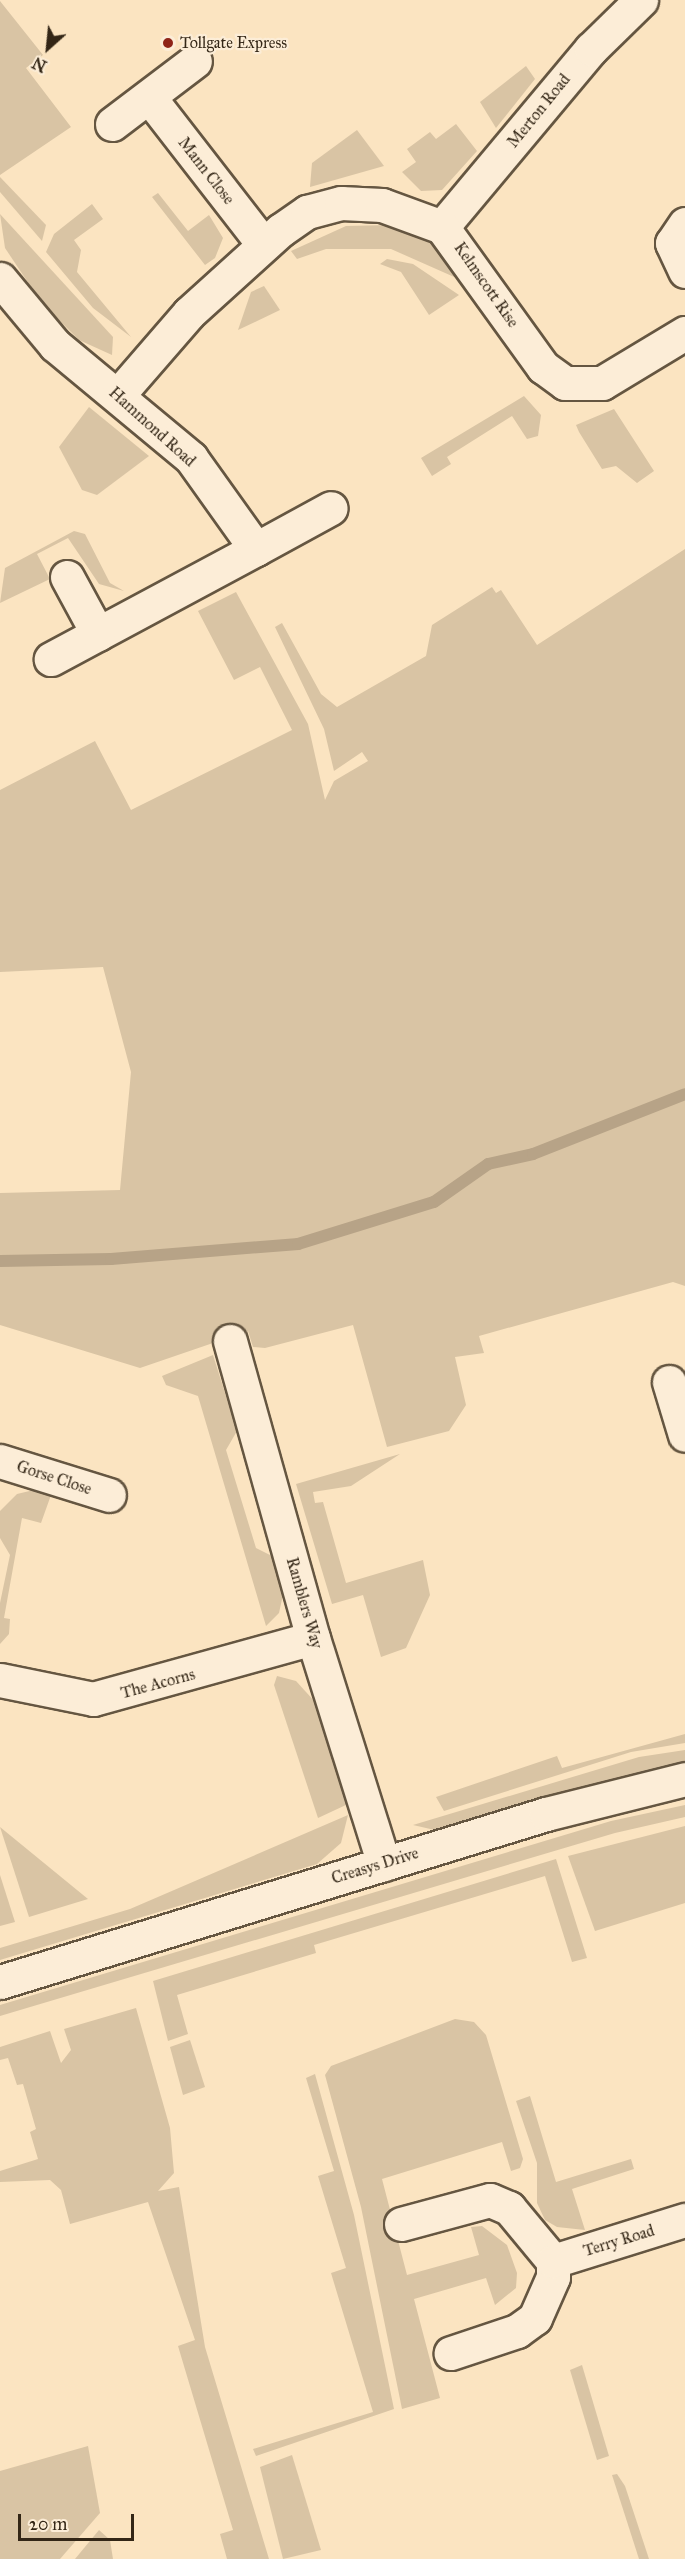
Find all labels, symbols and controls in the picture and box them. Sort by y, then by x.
north arrow [18,18,78,78]
place label: Tollgate Express [180,33,287,53]
marker: Tollgate Express [161,36,175,50]
text: N [29,53,50,76]
street label: Merton Road [504,70,574,152]
street label: Mann Close [174,134,238,208]
street label: Kelmscott Rise [450,239,522,331]
street label: Hammond Road [105,383,199,471]
street label: Gorse Close [14,1457,94,1499]
street label: Ramblers Way [282,1555,326,1651]
street label: The Acorns [119,1665,197,1703]
street label: Creasys Drive [329,1844,421,1888]
street label: Terry Road [581,2221,657,2261]
scale bar [21,2502,136,2540]
text: 20 m [29,2513,67,2535]

